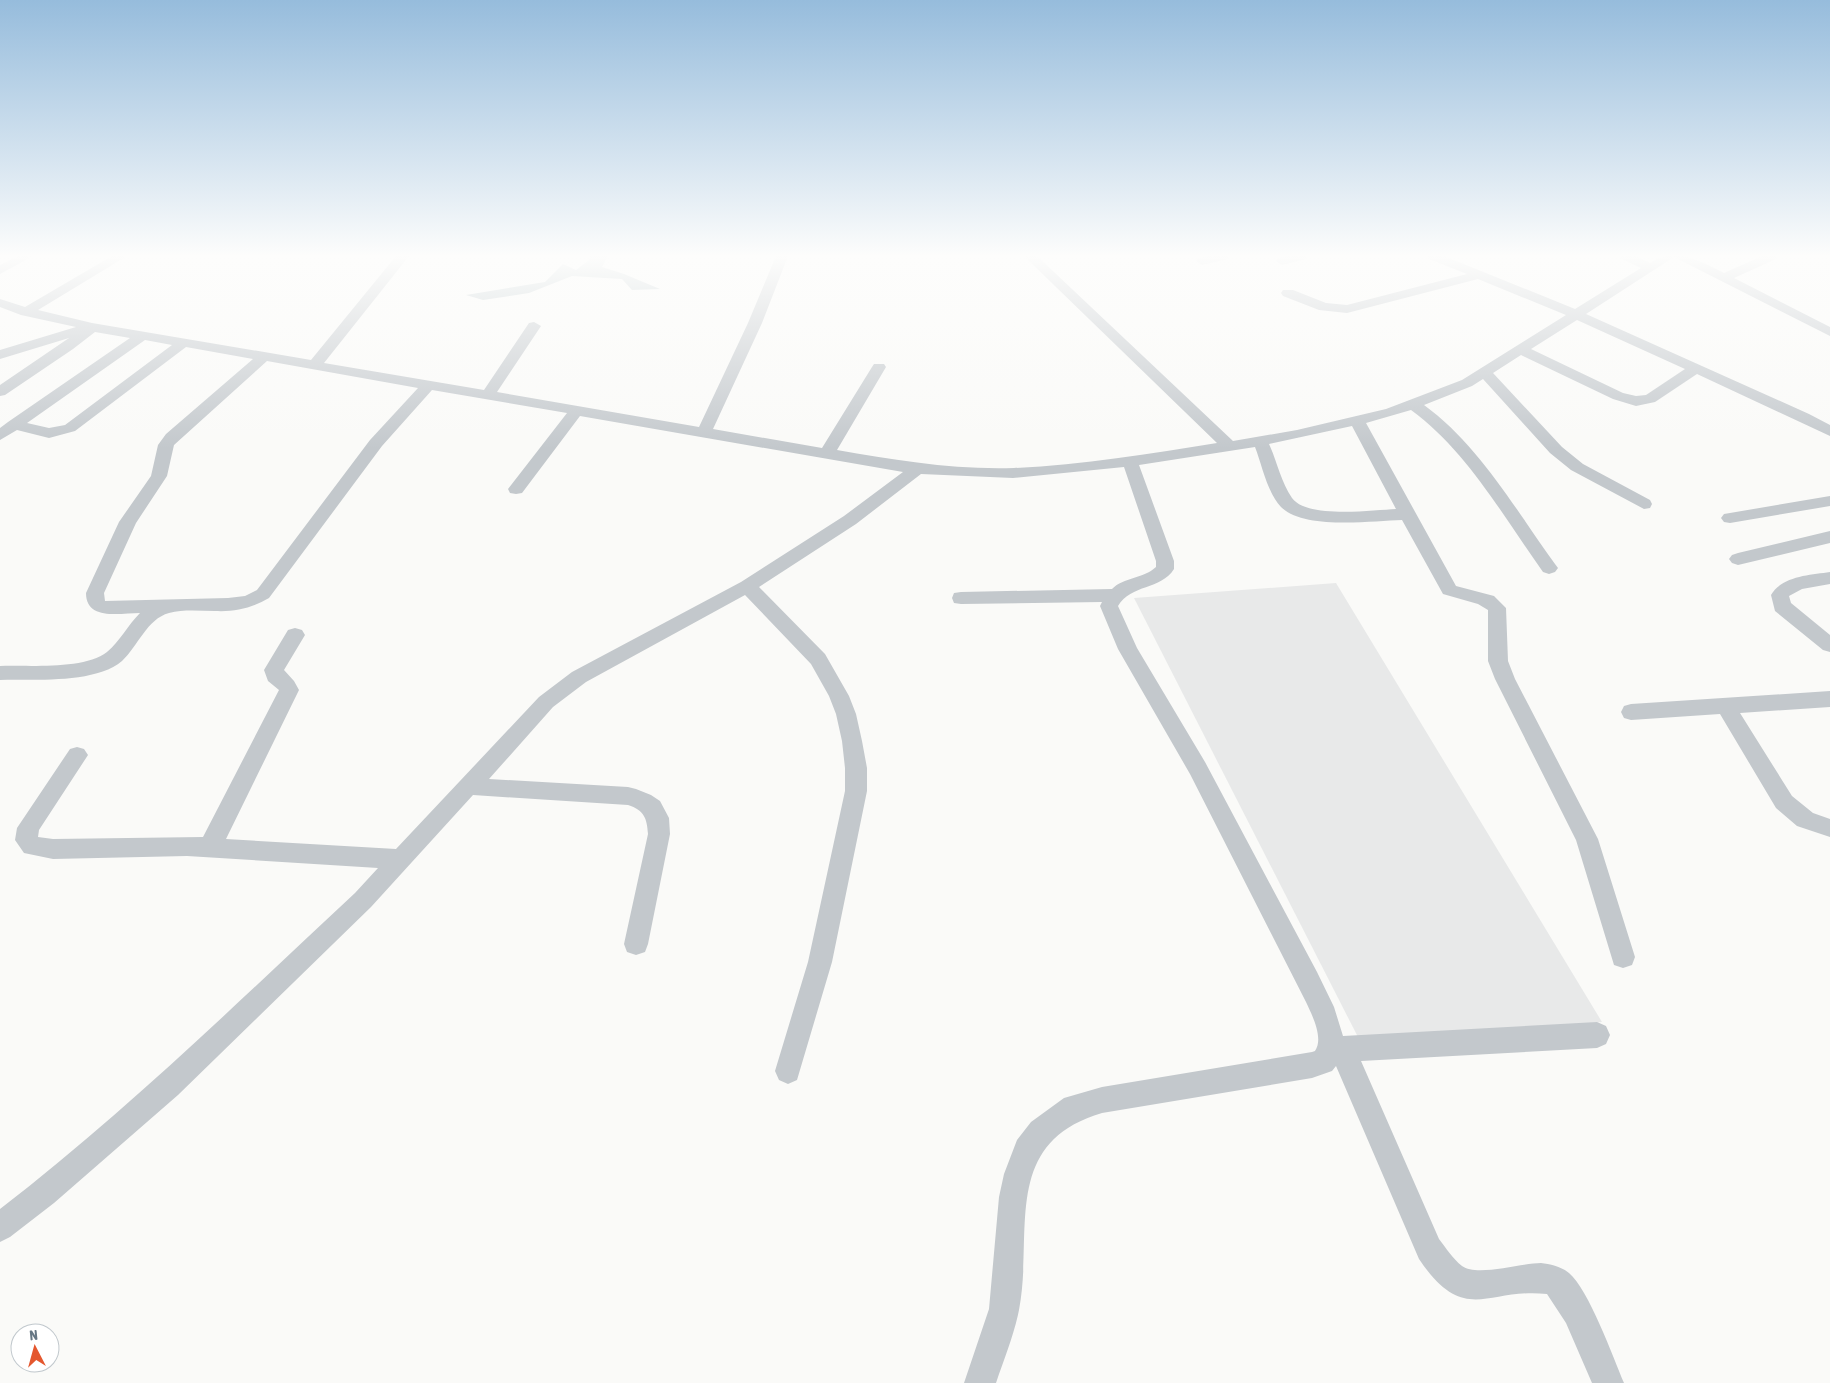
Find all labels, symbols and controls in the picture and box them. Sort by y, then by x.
north arrow [10,1323,60,1373]
text: N [29,1327,39,1343]

